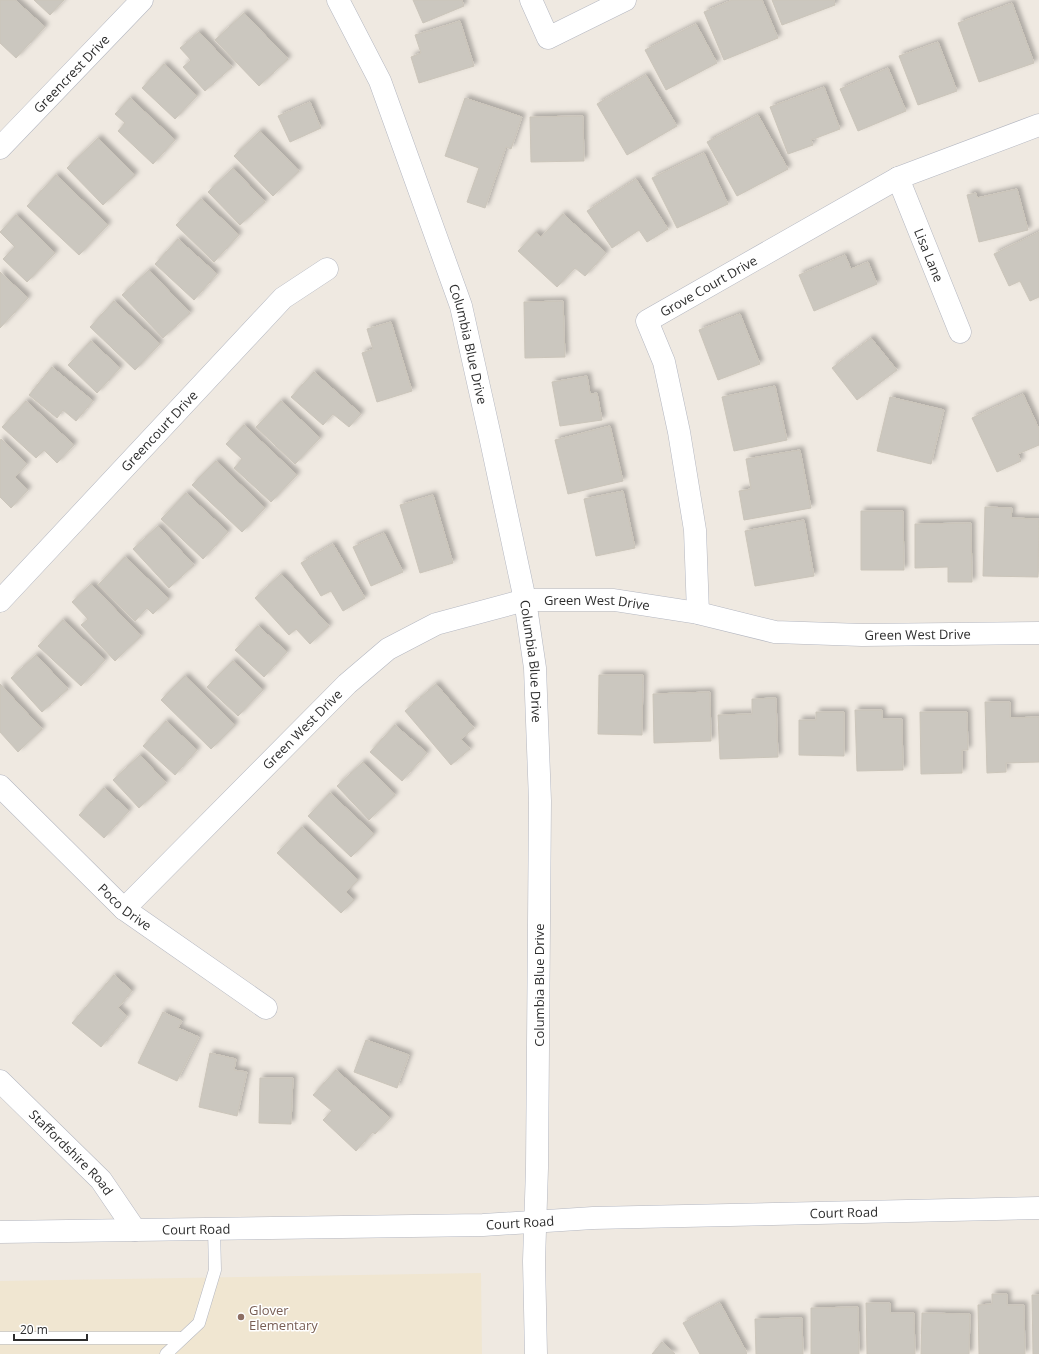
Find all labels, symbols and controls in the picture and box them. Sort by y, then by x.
street label: Greencrest Drive [29,31,113,117]
street label: Lisa Lane [910,226,948,284]
street label: Grove Court Drive [657,251,760,321]
street label: Columbia Blue Drive [445,281,492,406]
street label: Greencourt Drive [117,386,201,475]
street label: Green West Drive [544,591,651,614]
street label: Columbia Blue Drive [516,599,546,723]
street label: Green West Drive [864,625,971,644]
street label: Green West Drive [258,685,346,773]
street label: Poco Drive [94,879,155,935]
street label: Columbia Blue Drive [530,923,548,1047]
street label: Staffordshire Road [25,1106,118,1199]
street label: Court Road [809,1203,878,1222]
street label: Court Road [485,1211,555,1234]
street label: Court Road [162,1220,230,1239]
place label: Glover Elementary [249,1301,318,1334]
marker: Glover Elementary [236,1312,246,1322]
scale bar [14,1316,87,1342]
text: 20 m [20,1321,48,1338]

